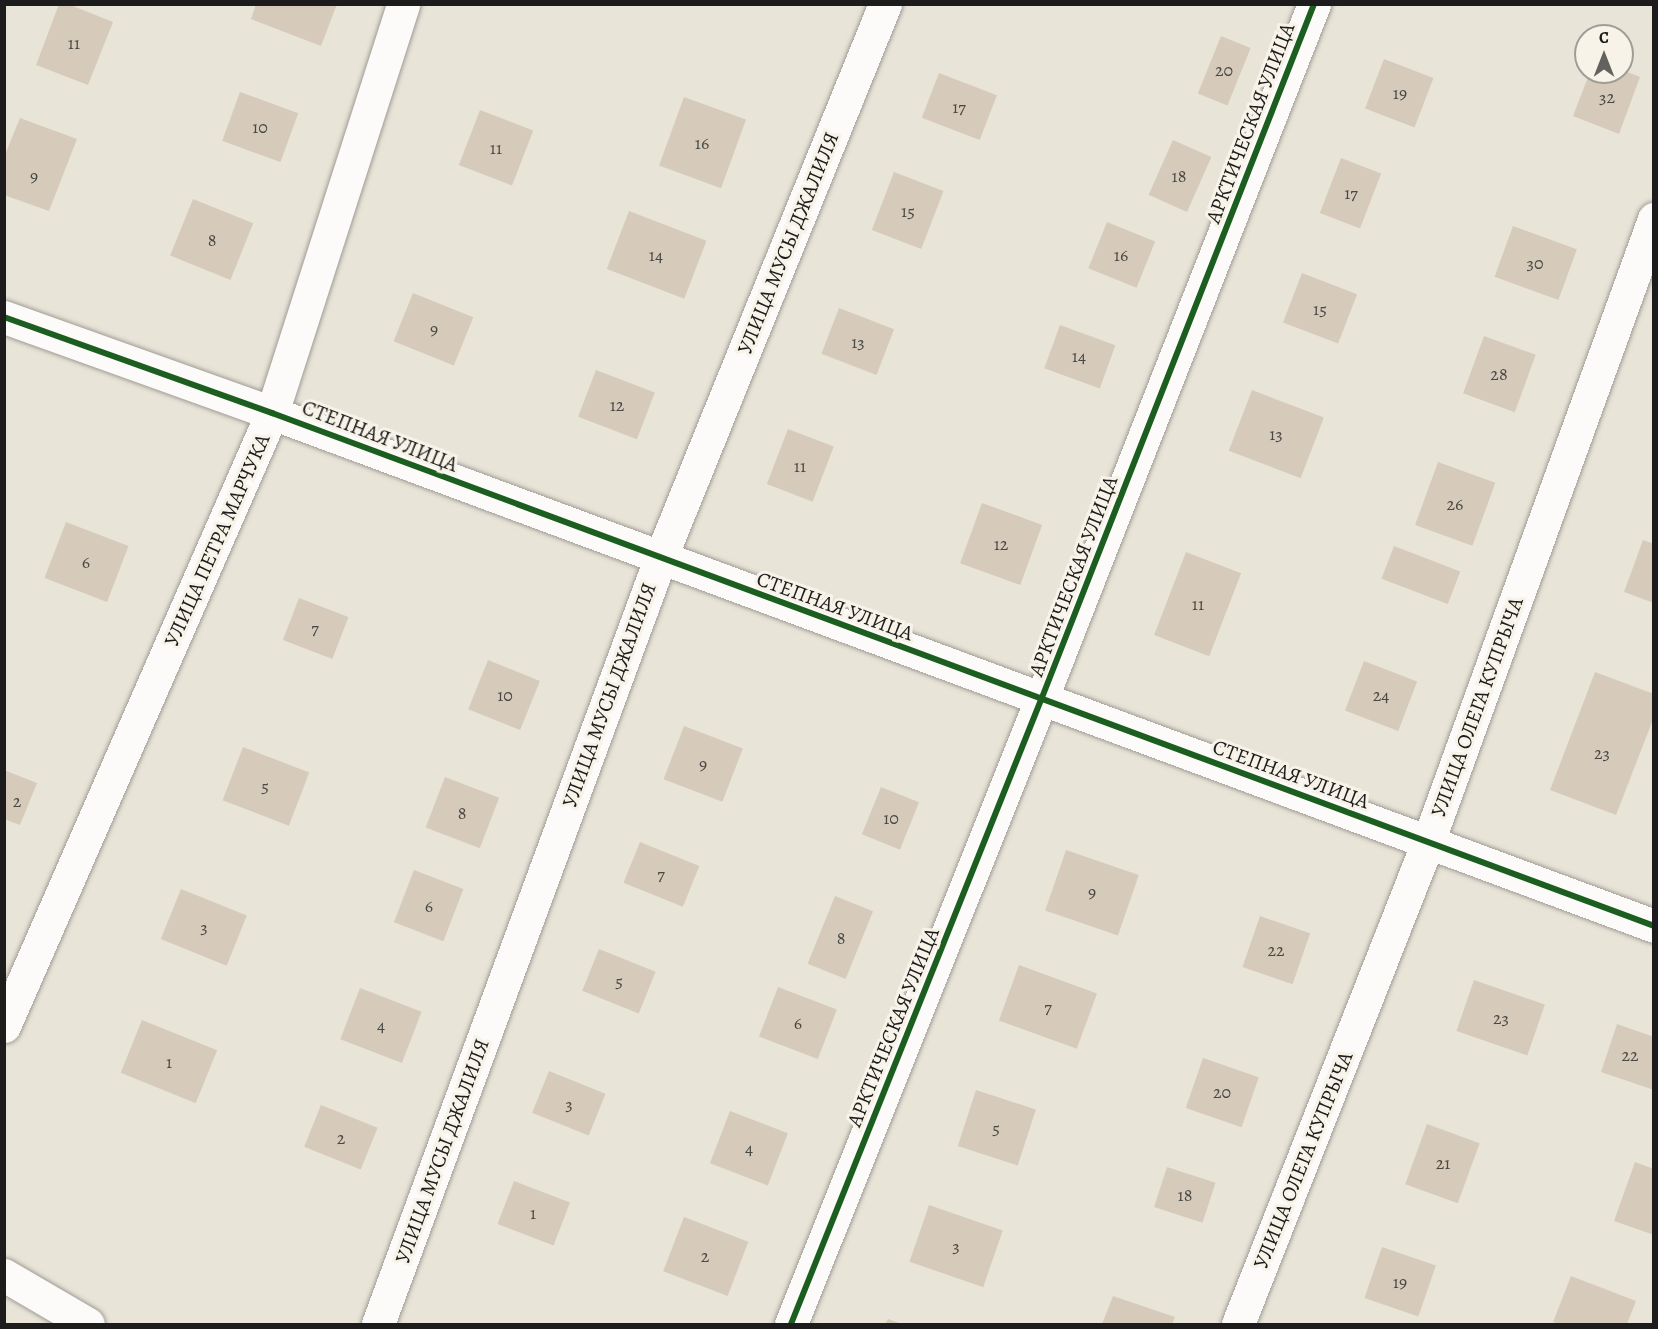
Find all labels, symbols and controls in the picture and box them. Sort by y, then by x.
street label: АРКТИЧЕСКАЯ УЛИЦА [1200,19,1300,227]
north arrow [1574,24,1634,84]
text: С [1599,27,1609,49]
house number: 11 [68,32,80,54]
house number: 20 [1215,59,1233,81]
house number: 19 [1393,82,1407,104]
house number: 32 [1599,86,1615,108]
house number: 17 [952,96,966,118]
house number: 10 [252,116,268,138]
street label: УЛИЦА МУСЫ ДЖАЛИЛЯ [732,128,844,358]
house number: 16 [695,132,709,154]
house number: 11 [490,137,502,159]
house number: 9 [30,165,38,187]
house number: 18 [1172,165,1186,187]
house number: 17 [1344,182,1358,204]
house number: 15 [901,200,915,222]
house number: 8 [208,229,216,251]
house number: 14 [649,244,663,266]
house number: 16 [1114,244,1128,266]
house number: 30 [1526,252,1544,274]
house number: 15 [1313,298,1327,320]
house number: 9 [430,318,438,340]
house number: 13 [851,331,865,353]
house number: 14 [1072,345,1086,367]
house number: 28 [1490,363,1508,385]
house number: 12 [610,394,624,416]
street label: СТЕПНАЯ УЛИЦА [299,395,461,477]
house number: 13 [1269,423,1283,445]
street label: УЛИЦА ПЕТРА МАРЧУКА [159,430,275,650]
house number: 11 [794,455,806,477]
street label: АРКТИЧЕСКАЯ УЛИЦА [1023,472,1123,680]
house number: 26 [1447,493,1463,515]
house number: 12 [994,533,1008,555]
house number: 6 [82,551,90,573]
street label: СТЕПНАЯ УЛИЦА [753,566,917,646]
street label: УЛИЦА МУСЫ ДЖАЛИЛЯ [557,579,661,811]
house number: 11 [1192,593,1204,615]
street label: УЛИЦА ОЛЕГА КУПРЫЧА [1425,594,1529,820]
house number: 7 [311,617,319,639]
house number: 10 [497,684,513,706]
house number: 24 [1373,684,1389,706]
street label: СТЕПНАЯ УЛИЦА [1209,734,1373,814]
house number: 23 [1594,742,1610,764]
house number: 9 [699,753,707,775]
house number: 5 [261,775,269,797]
house number: 2 [13,790,21,812]
house number: 8 [458,802,466,824]
house number: 10 [883,807,899,829]
house number: 7 [657,863,665,885]
house number: 9 [1088,881,1096,903]
house number: 6 [425,895,433,917]
house number: 3 [200,916,208,938]
street label: АРКТИЧЕСКАЯ УЛИЦА [842,924,944,1130]
house number: 8 [837,927,845,949]
house number: 22 [1267,939,1285,961]
house number: 5 [615,970,623,992]
house number: 7 [1044,996,1052,1018]
house number: 23 [1493,1007,1509,1029]
house number: 6 [794,1012,802,1034]
house number: 4 [377,1014,385,1036]
street label: УЛИЦА МУСЫ ДЖАЛИЛЯ [390,1035,494,1267]
house number: 22 [1621,1044,1639,1066]
street label: УЛИЦА ОЛЕГА КУПРЫЧА [1248,1048,1358,1272]
house number: 1 [166,1051,172,1073]
house number: 20 [1213,1081,1231,1103]
house number: 3 [565,1093,573,1115]
house number: 5 [992,1117,1000,1139]
house number: 2 [337,1127,345,1149]
house number: 4 [745,1137,753,1159]
house number: 21 [1436,1152,1450,1174]
house number: 18 [1178,1184,1192,1206]
house number: 1 [530,1202,536,1224]
house number: 3 [952,1235,960,1257]
house number: 2 [701,1245,709,1267]
house number: 19 [1393,1271,1407,1293]

